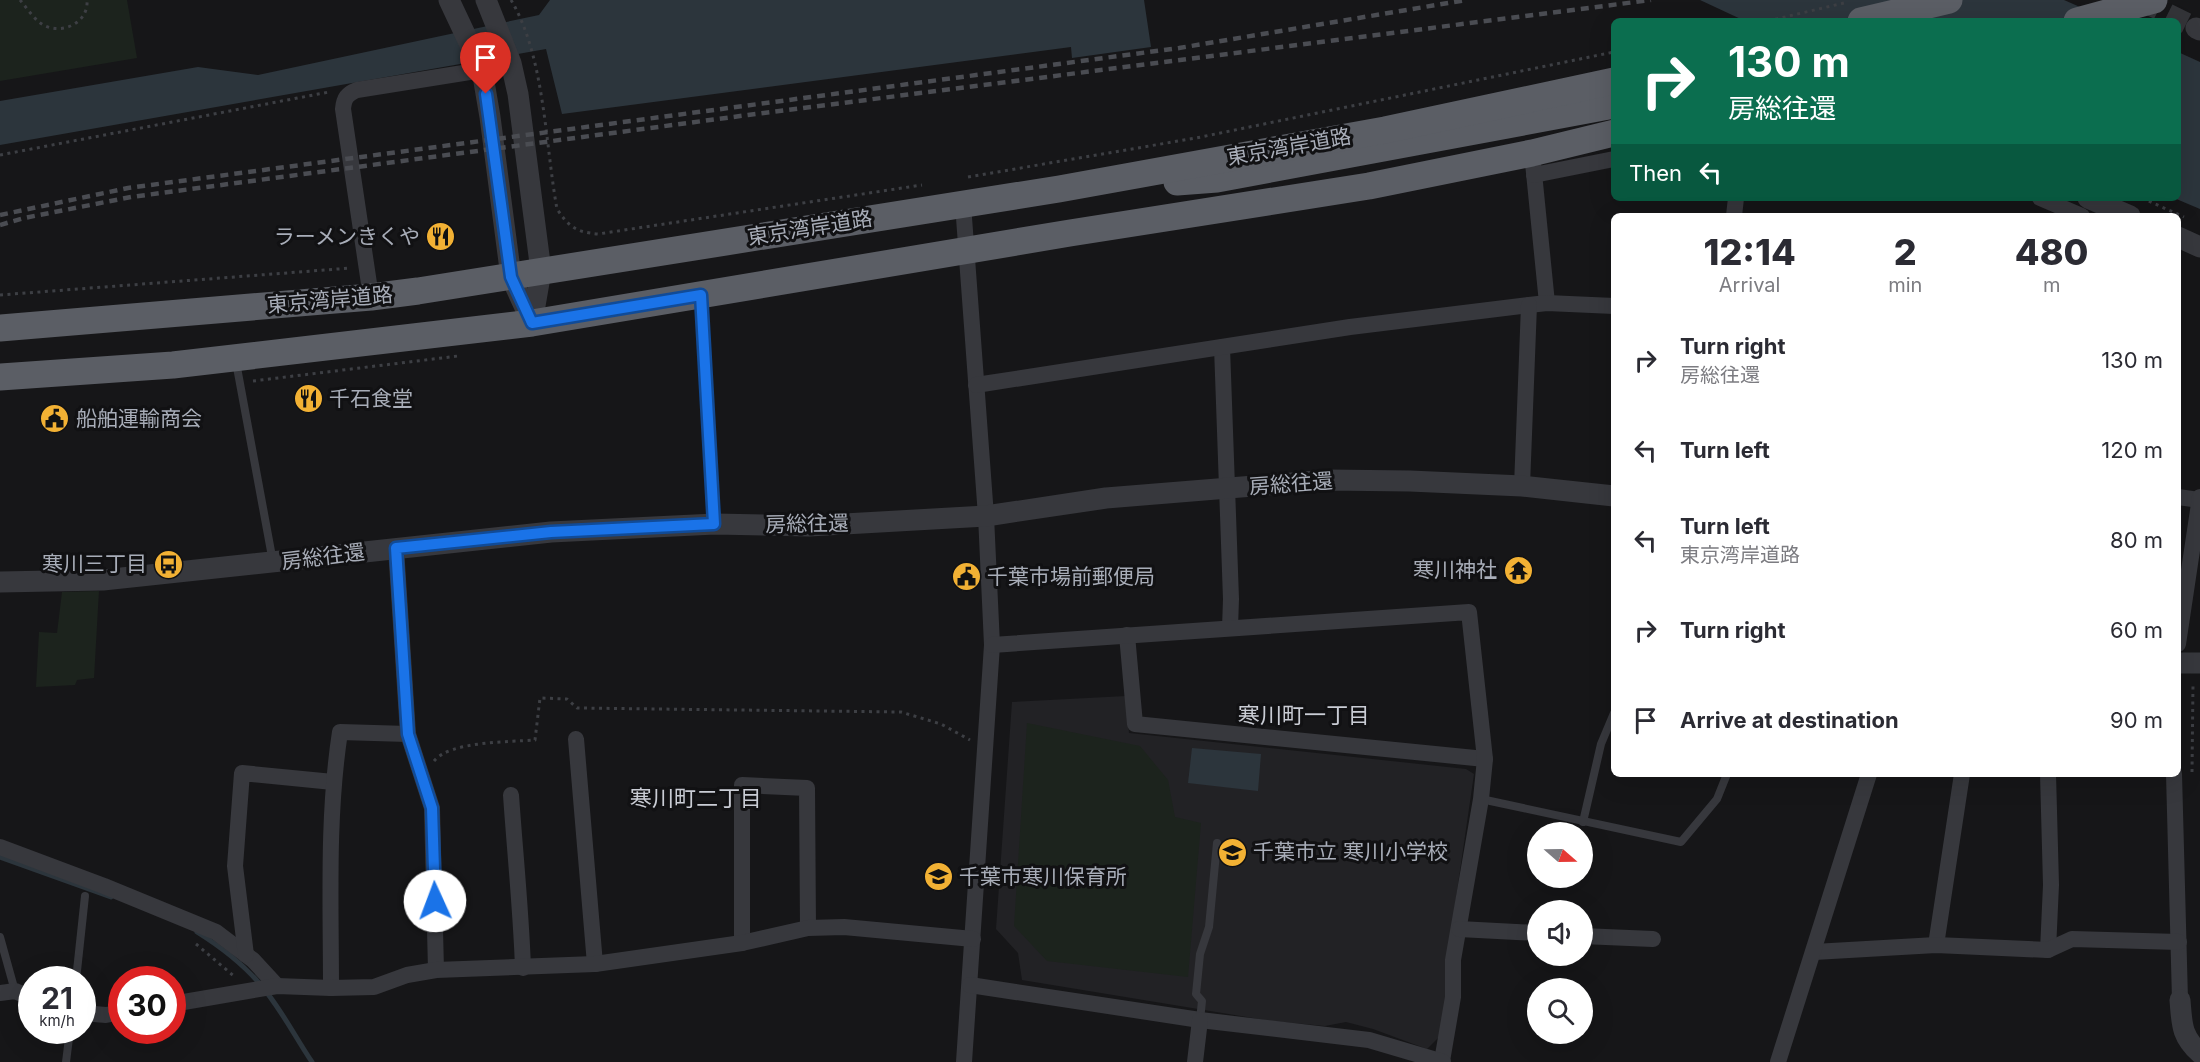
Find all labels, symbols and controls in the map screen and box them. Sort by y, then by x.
pin [460,32,511,94]
text: 130 m [1728,36,1850,87]
icon: arrive [469,41,502,74]
icon: right [1629,42,1707,120]
text: 房総往還 [1728,92,1836,125]
street label: 東京湾岸道路 [1225,123,1353,170]
icon: left [1694,156,1727,189]
text: Then [1629,160,1682,186]
street label: 東京湾岸道路 [746,205,874,250]
restaurant icon: ラーメンきくや [425,221,457,253]
place label: ラーメンきくや [274,224,420,249]
text: 12:14 [1703,230,1796,274]
text: 2 [1894,230,1917,274]
text: 480 [2015,230,2088,274]
text: Arrival [1719,273,1780,297]
text: min [1888,273,1922,297]
text: m [2043,273,2060,297]
street label: 東京湾岸道路 [266,282,394,317]
text: Turn right [1680,333,1786,359]
icon: right [1629,344,1662,377]
text: 130 m [2101,347,2163,373]
text: 房総往還 [1680,363,1760,387]
restaurant icon: 千石食堂 [292,383,324,415]
place label: 千石食堂 [329,386,413,411]
public building icon: 船舶運輸商会 [39,403,71,435]
place label: 船舶運輸商会 [76,406,202,431]
icon: left [1629,434,1662,467]
text: Turn left [1680,437,1770,463]
text: 120 m [2101,437,2163,463]
street label: 房総往還 [1248,468,1334,499]
street label: 房総往還 [765,510,849,537]
text: Turn left [1680,513,1770,539]
icon: left [1629,524,1662,557]
text: 80 m [2110,527,2163,553]
street label: 房総往還 [280,539,366,574]
text: 東京湾岸道路 [1680,543,1800,567]
bus stop icon: 寒川三丁目 [152,548,184,580]
place label: 寒川三丁目 [42,551,147,576]
temple icon: 寒川神社 [1502,554,1534,586]
place label: 寒川神社 [1413,557,1497,582]
public building icon: 千葉市場前郵便局 [950,561,982,593]
place label: 千葉市場前郵便局 [987,564,1155,589]
icon: right [1629,614,1662,647]
text: Turn right [1680,617,1786,643]
text: 60 m [2110,617,2163,643]
district label: 寒川町一丁目 [1238,702,1370,728]
icon: arrive [1629,704,1662,737]
text: Arrive at destination [1680,707,1899,733]
text: 90 m [2110,707,2163,733]
district label: 寒川町二丁目 [630,785,762,811]
north arrow [1527,822,1593,888]
map controls [1527,822,1593,1044]
school or university icon: 千葉市立 寒川小学校 [1216,836,1248,868]
place label: 千葉市立 寒川小学校 [1253,839,1448,864]
school or university icon: 千葉市寒川保育所 [922,861,954,893]
place label: 千葉市寒川保育所 [959,864,1127,889]
position arrow [403,869,467,933]
button: sound [1527,900,1593,966]
speed limit sign: 30 [108,966,186,1044]
button: search [1527,978,1593,1044]
text: 21 [41,980,73,1016]
text: km/h [39,1011,75,1030]

